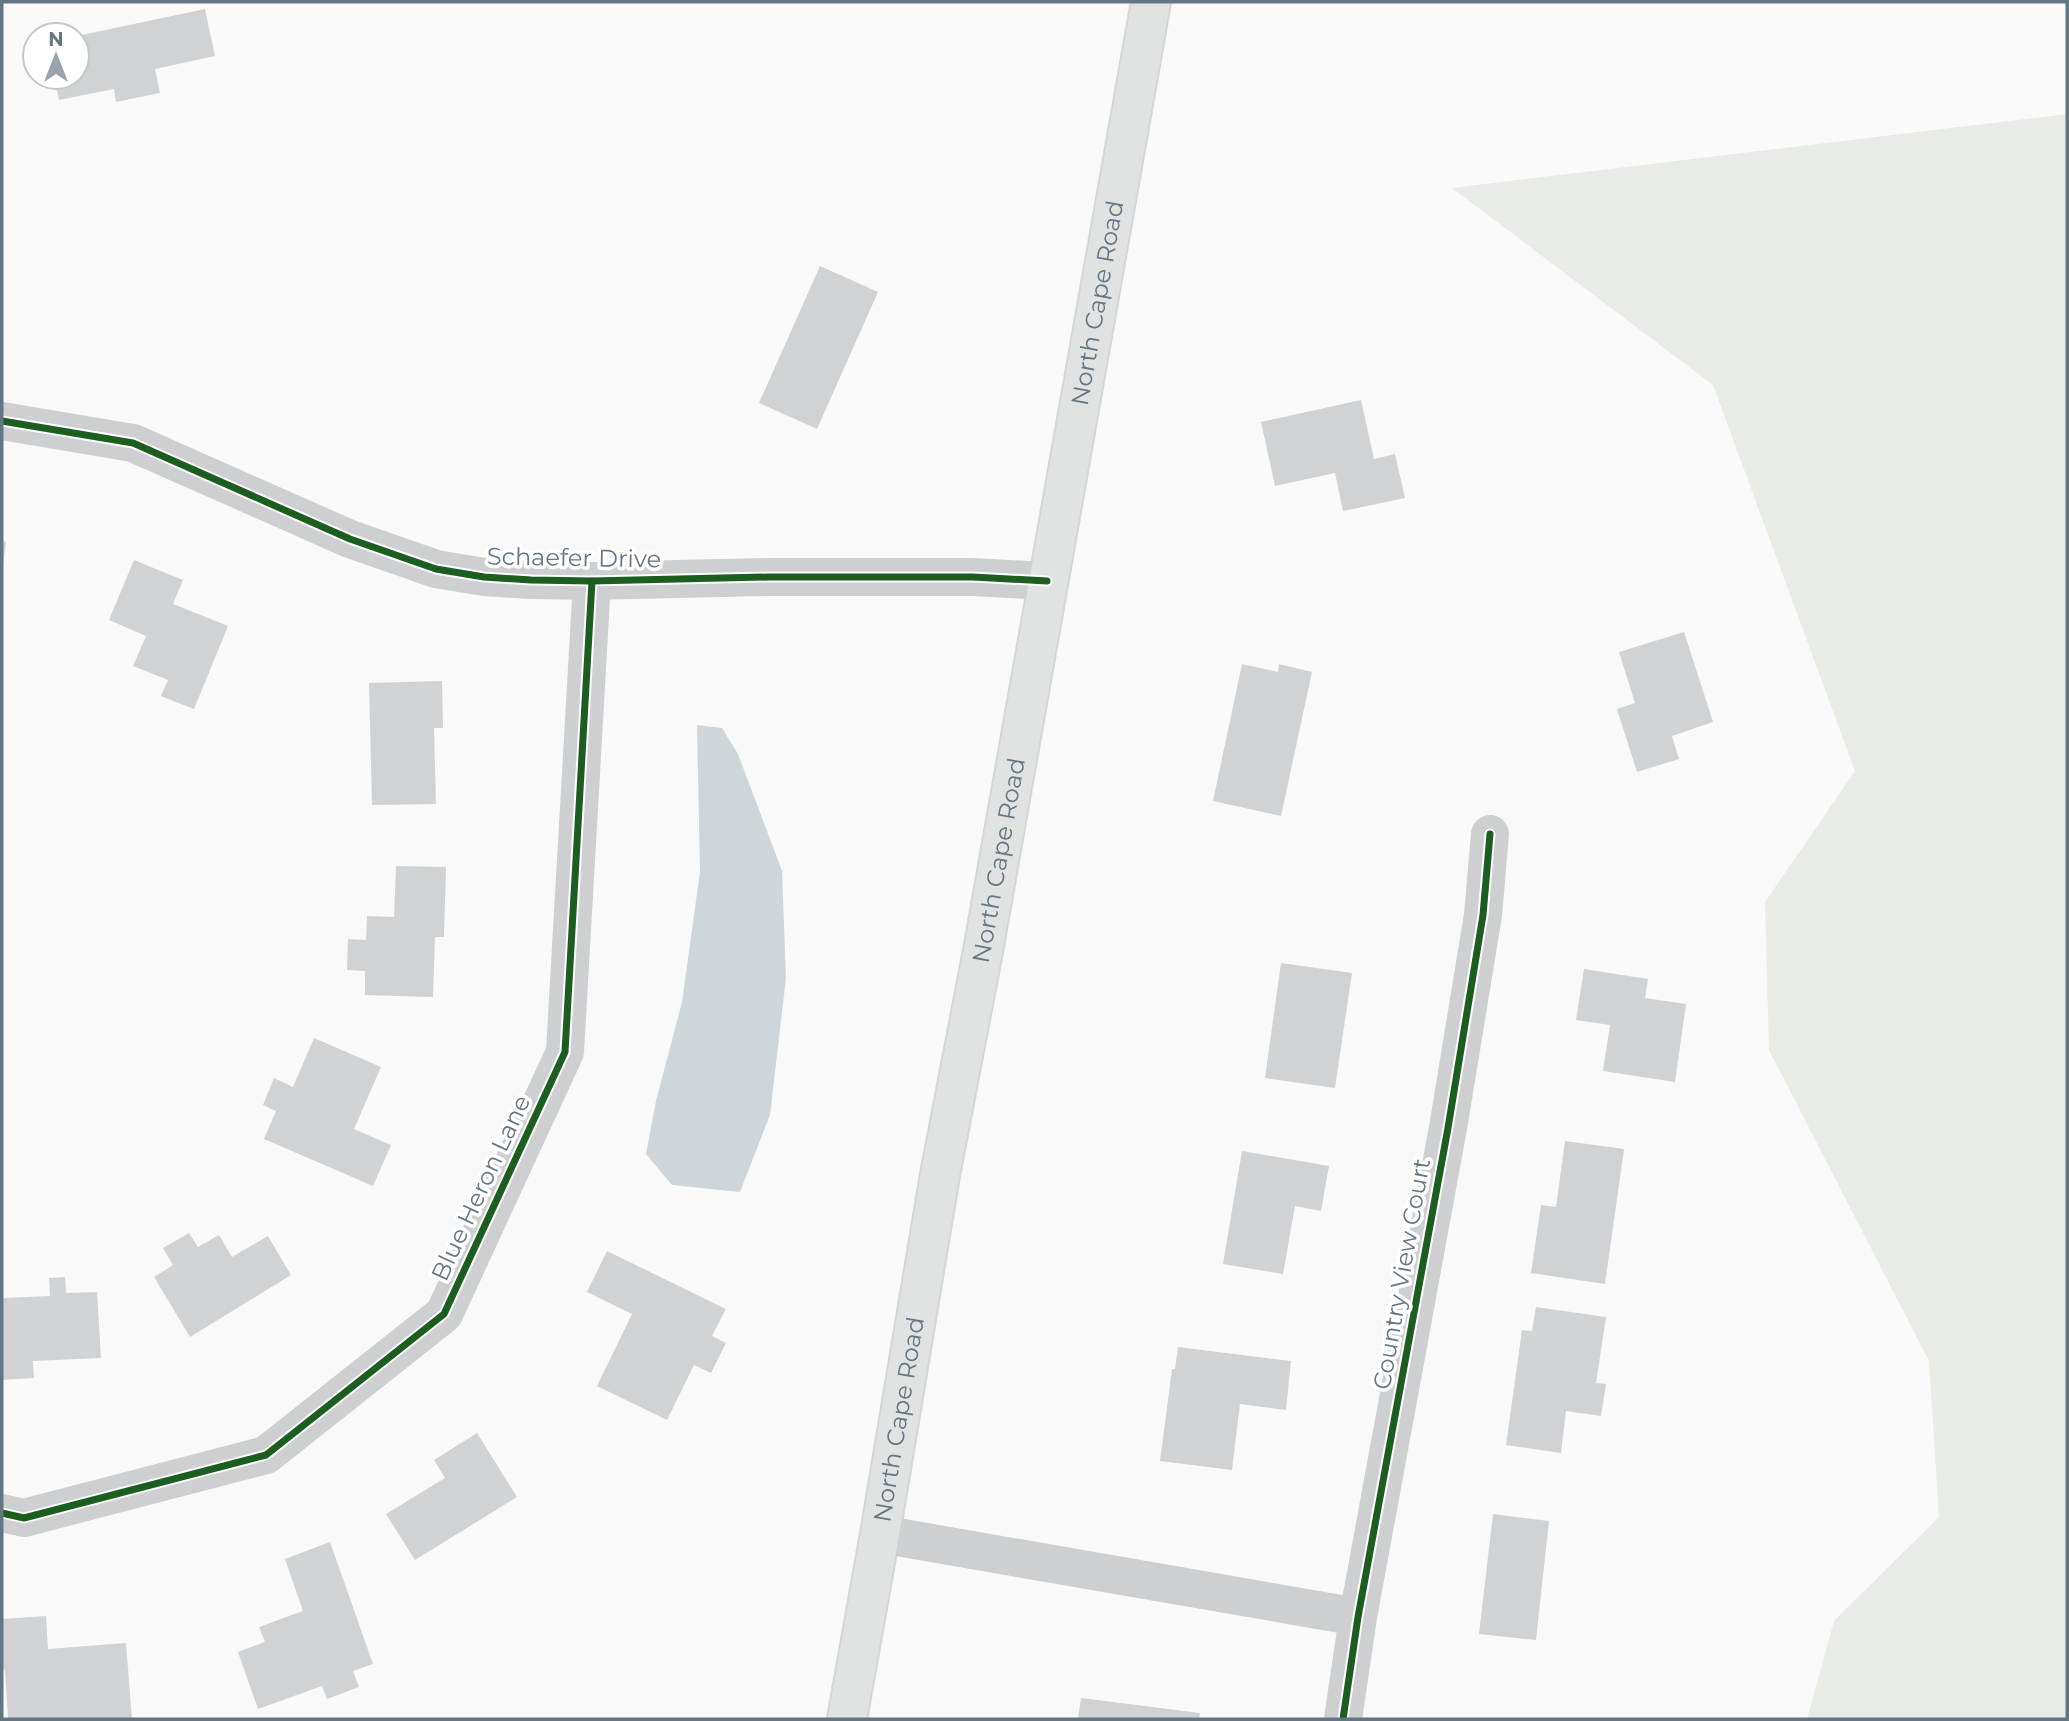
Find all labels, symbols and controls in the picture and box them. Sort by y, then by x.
north arrow [21,21,91,91]
text: N [48,28,64,51]
street label: North Cape Road [1065,198,1130,408]
street label: Schaefer Drive [487,541,661,574]
street label: North Cape Road [966,756,1031,965]
street label: Blue Heron Lane [425,1090,536,1285]
street label: Country View Court [1367,1156,1436,1392]
street label: North Cape Road [867,1315,930,1524]

